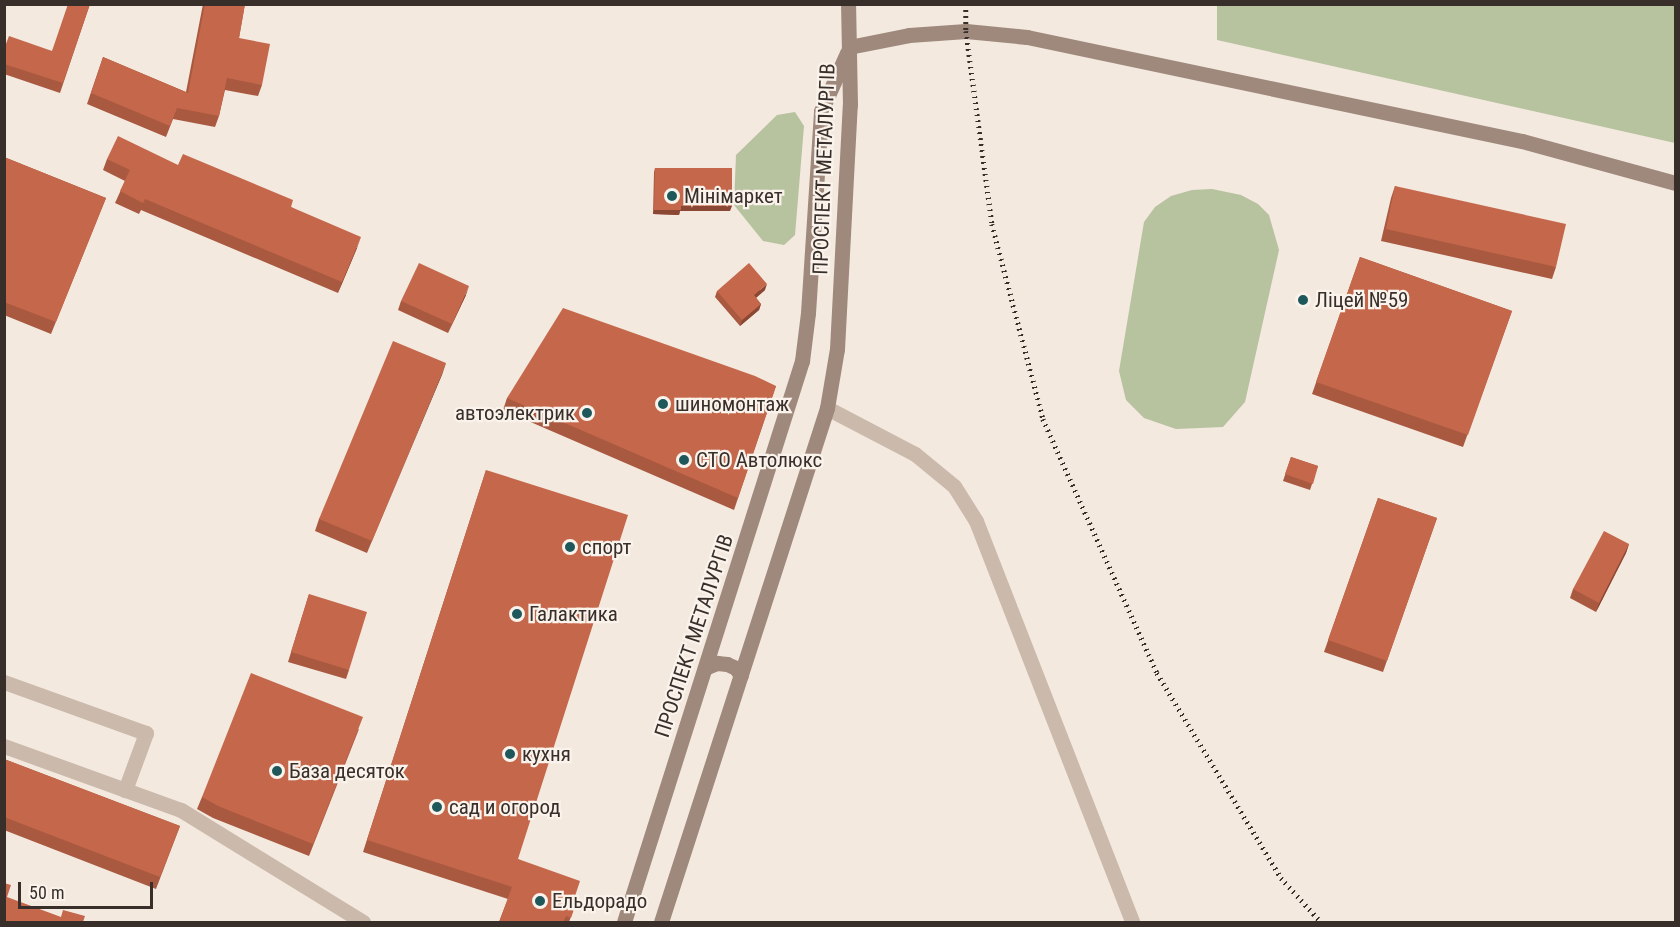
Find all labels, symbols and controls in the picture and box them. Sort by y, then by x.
street label: ПРОСПЕКТ МЕТАЛУРГІВ [808,63,840,275]
place label: Мінімаркет [684,183,783,209]
marker: Мінімаркет [665,189,679,203]
place label: Ліцей №59 [1315,287,1408,313]
marker: Ліцей №59 [1296,293,1310,307]
place label: шиномонтаж [675,391,789,417]
marker: шиномонтаж [656,397,670,411]
place label: автоэлектрик [455,400,575,426]
marker: автоэлектрик [580,406,594,420]
place label: СТО Автолюкс [696,447,822,473]
marker: СТО Автолюкс [677,453,691,467]
street label: ПРОСПЕКТ МЕТАЛУРГІВ [649,531,739,741]
place label: спорт [582,534,631,560]
marker: спорт [563,540,577,554]
place label: Галактика [529,601,618,627]
marker: Галактика [510,607,524,621]
place label: кухня [522,741,571,767]
marker: кухня [503,747,517,761]
place label: База десяток [289,758,405,784]
marker: База десяток [270,764,284,778]
place label: сад и огород [449,794,560,820]
marker: сад и огород [430,800,444,814]
scale bar [21,870,156,908]
text: 50 m [29,882,64,903]
place label: Ельдорадо [552,888,647,914]
marker: Ельдорадо [533,894,547,908]

